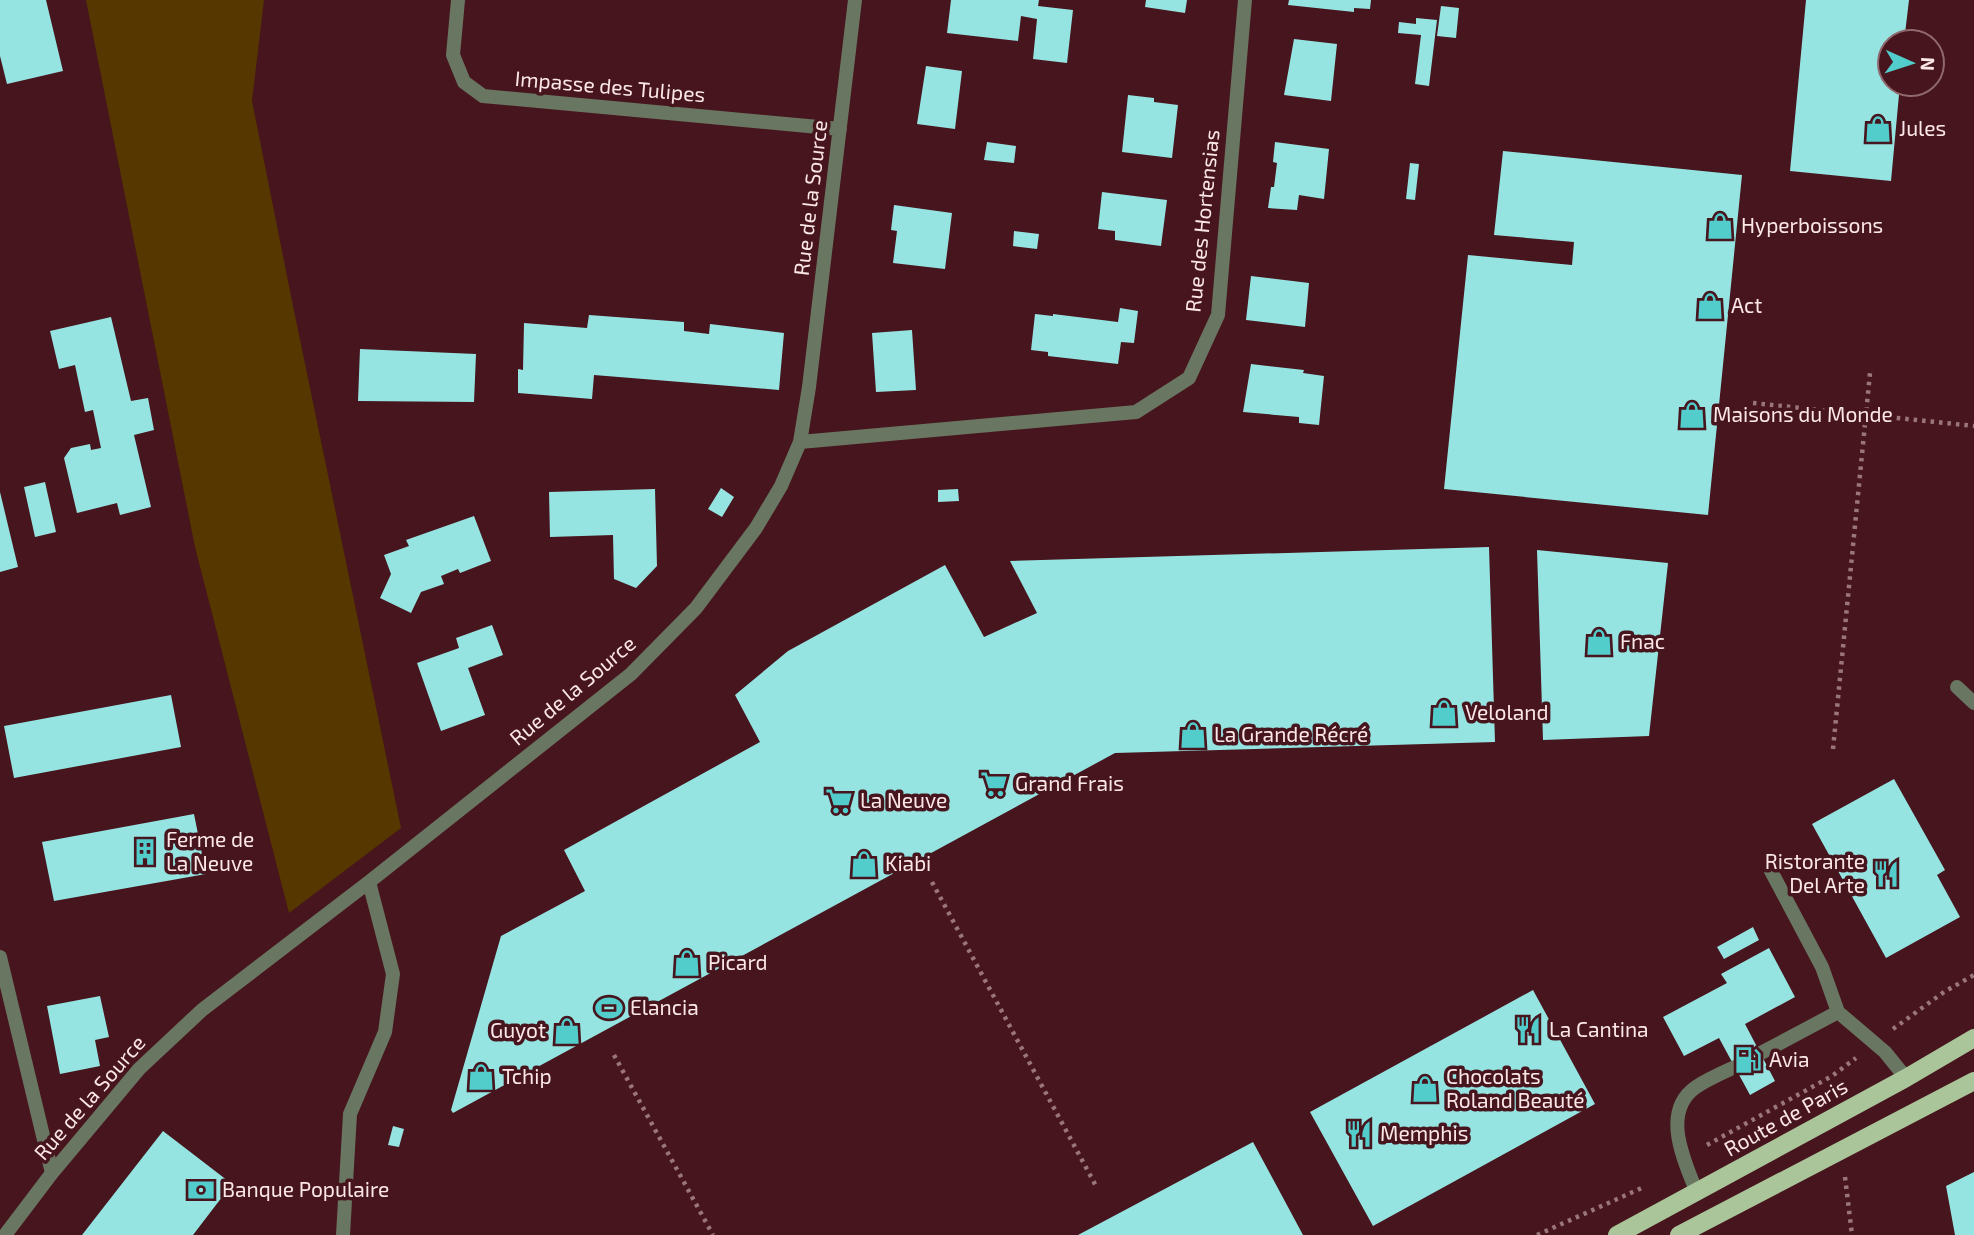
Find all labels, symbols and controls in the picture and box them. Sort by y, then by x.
north arrow [1876,28,1946,98]
text: N [1917,56,1940,71]
street label: Impasse des Tulipes [514,65,706,106]
shop icon: Jules [1863,114,1893,144]
place label: Jules [1899,115,1946,140]
street label: Rue de la Source [788,119,831,277]
street label: Rue des Hortensias [1179,128,1224,313]
shop icon: Hyperboissons [1705,211,1735,241]
place label: Hyperboissons [1741,212,1883,237]
shop icon: Act [1695,291,1725,321]
place label: Act [1731,292,1762,317]
shop icon: Maisons du Monde [1677,400,1707,430]
place label: Maisons du Monde [1713,401,1893,426]
shop icon: Fnac [1584,627,1614,657]
place label: Fnac [1620,628,1665,653]
street label: Rue de la Source [504,630,640,750]
shop icon: Veloland [1429,698,1459,728]
place label: Veloland [1465,699,1548,724]
shop icon: La Grande Récré [1178,720,1208,750]
place label: La Grande Récré [1214,721,1368,746]
supermarket icon: Grand Frais [979,769,1009,799]
place label: Grand Frais [1015,770,1124,795]
supermarket icon: La Neuve [824,786,854,816]
place label: La Neuve [860,787,947,812]
place label: Ferme de La Neuve [166,826,254,875]
building icon: Ferme de La Neuve [130,837,160,867]
place label: Ristorante Del Arte [1765,848,1865,897]
shop icon: Kiabi [849,849,879,879]
place label: Kiabi [885,850,931,875]
restaurant icon: Ristorante Del Arte [1871,859,1901,889]
shop icon: Picard [672,948,702,978]
place label: Picard [708,949,768,974]
sports icon: Elancia [594,993,624,1023]
place label: Elancia [630,994,699,1019]
restaurant icon: La Cantina [1513,1015,1543,1045]
shop icon: Guyot [552,1016,582,1046]
place label: La Cantina [1549,1016,1649,1041]
place label: Guyot [490,1017,546,1042]
street label: Rue de la Source [28,1030,150,1164]
fuel station icon: Avia [1733,1045,1763,1075]
place label: Avia [1769,1046,1810,1071]
shop icon: Tchip [466,1062,496,1092]
place label: Tchip [502,1063,552,1088]
place label: Chocolats Roland Beauté [1446,1063,1585,1112]
street label: Route de Paris [1719,1073,1851,1161]
shop icon: Chocolats Roland Beauté [1410,1074,1440,1104]
restaurant icon: Memphis [1344,1119,1374,1149]
place label: Memphis [1380,1120,1468,1145]
bank icon: Banque Populaire [186,1175,216,1205]
place label: Banque Populaire [222,1176,389,1201]

